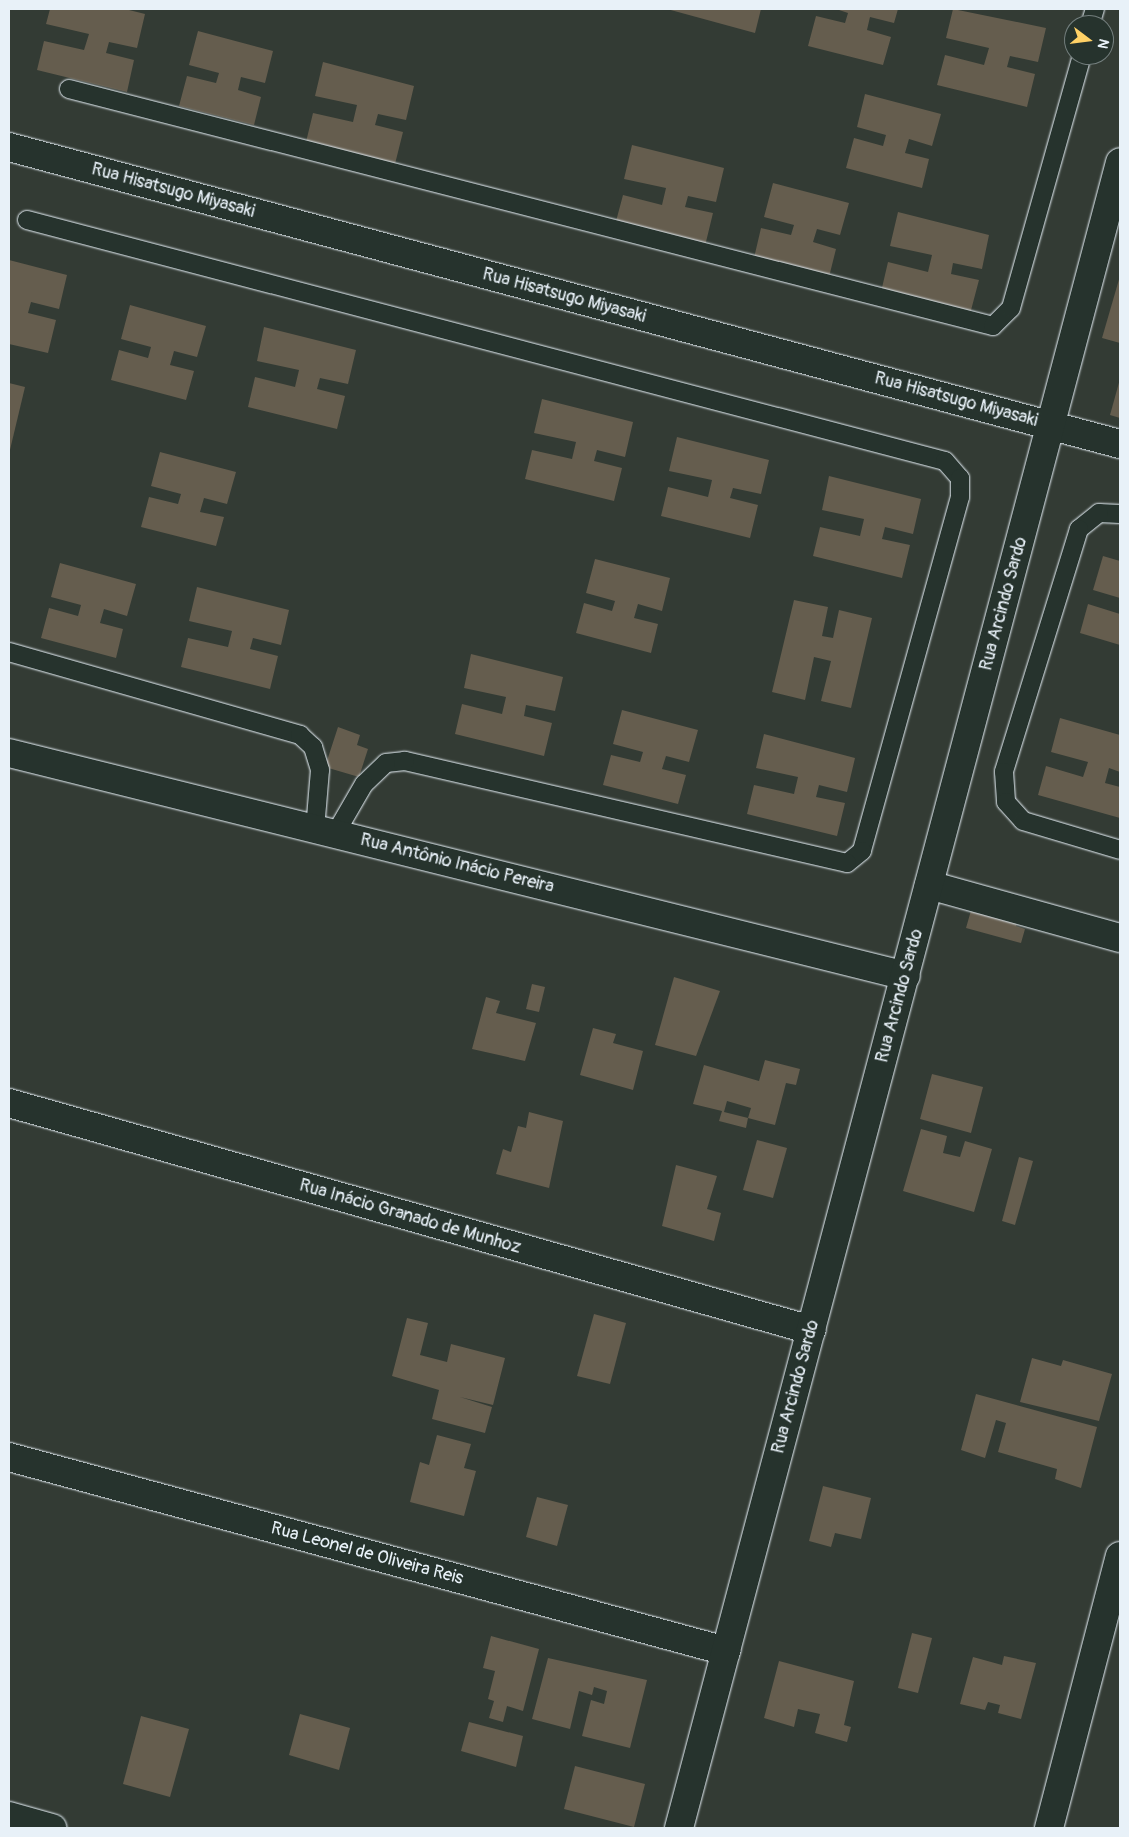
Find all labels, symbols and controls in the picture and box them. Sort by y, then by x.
north arrow [1064,15,1114,65]
text: N [1094,37,1112,51]
street label: Rua Hisatsugo Miyasaki [89,159,257,223]
street label: Rua Hisatsugo Miyasaki [480,264,648,328]
street label: Rua Hisatsugo Miyasaki [872,368,1040,432]
street label: Rua Arcindo Sardo [976,535,1032,673]
street label: Rua Antônio Inácio Pereira [358,829,556,899]
street label: Rua Arcindo Sardo [872,927,928,1065]
street label: Rua Inácio Granado de Munhoz [297,1175,523,1259]
street label: Rua Arcindo Sardo [768,1318,824,1456]
street label: Rua Leonel de Oliveira Reis [268,1518,466,1590]

